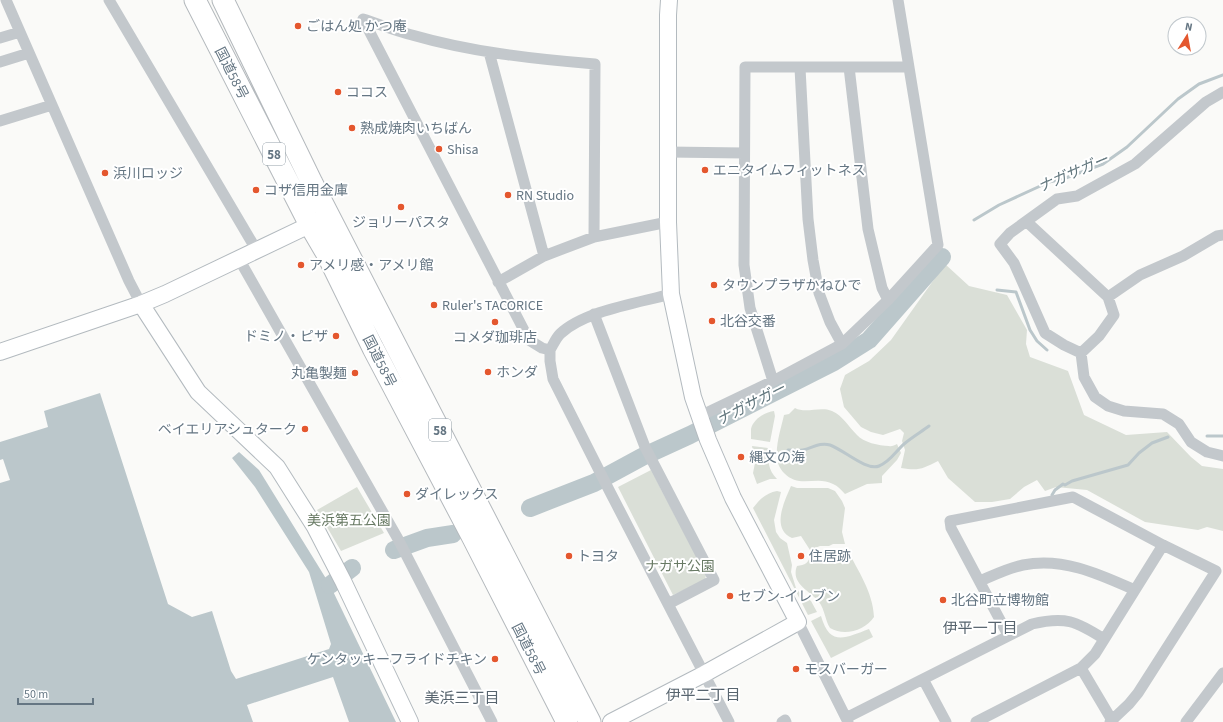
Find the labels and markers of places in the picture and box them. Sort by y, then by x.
place label: ごはん処 かつ庵 [306,17,407,37]
marker: ごはん処 かつ庵 [293,21,303,31]
place label: ココス [346,83,388,103]
marker: ココス [333,87,343,97]
place label: 熟成焼肉いちばん [360,119,472,139]
marker: 熟成焼肉いちばん [347,123,357,133]
place label: Shisa [447,140,478,160]
marker: Shisa [434,144,444,154]
place label: エニタイムフィットネス [713,161,866,181]
place label: 浜川ロッジ [113,164,183,184]
marker: エニタイムフィットネス [700,165,710,175]
marker: 浜川ロッジ [100,168,110,178]
place label: コザ信用金庫 [264,181,348,201]
marker: コザ信用金庫 [251,185,261,195]
place label: RN Studio [516,186,574,206]
marker: RN Studio [503,190,513,200]
marker: ジョリーパスタ [396,202,406,212]
place label: ジョリーパスタ [352,213,450,233]
place label: アメリ感・アメリ館 [309,256,434,276]
marker: アメリ感・アメリ館 [296,260,306,270]
place label: タウンプラザかねひで [722,276,862,296]
marker: タウンプラザかねひで [709,280,719,290]
place label: Ruler's TACORICE [442,296,543,316]
marker: Ruler's TACORICE [429,300,439,310]
place label: 北谷交番 [720,312,776,332]
marker: 北谷交番 [707,316,717,326]
marker: コメダ珈琲店 [490,317,500,327]
place label: ドミノ・ピザ [244,327,328,347]
place label: コメダ珈琲店 [453,328,537,348]
marker: ドミノ・ピザ [331,331,341,341]
place label: ホンダ [496,363,538,383]
place label: 丸亀製麺 [291,364,347,384]
marker: ホンダ [483,367,493,377]
marker: 丸亀製麺 [350,368,360,378]
place label: ベイエリアシュターク [158,420,297,440]
marker: ベイエリアシュターク [300,424,310,434]
place label: 縄文の海 [749,448,805,468]
marker: 縄文の海 [736,452,746,462]
place label: ダイレックス [415,485,499,505]
marker: ダイレックス [402,489,412,499]
place label: トヨタ [577,547,619,567]
place label: 住居跡 [809,547,851,567]
marker: トヨタ [564,551,574,561]
marker: 住居跡 [796,551,806,561]
place label: セブン-イレブン [738,587,840,607]
marker: セブン-イレブン [725,591,735,601]
place label: 北谷町立博物館 [951,591,1049,611]
marker: 北谷町立博物館 [938,595,948,605]
place label: ケンタッキーフライドチキン [307,650,487,670]
marker: ケンタッキーフライドチキン [490,654,500,664]
place label: モスバーガー [804,660,888,680]
marker: モスバーガー [791,664,801,674]

